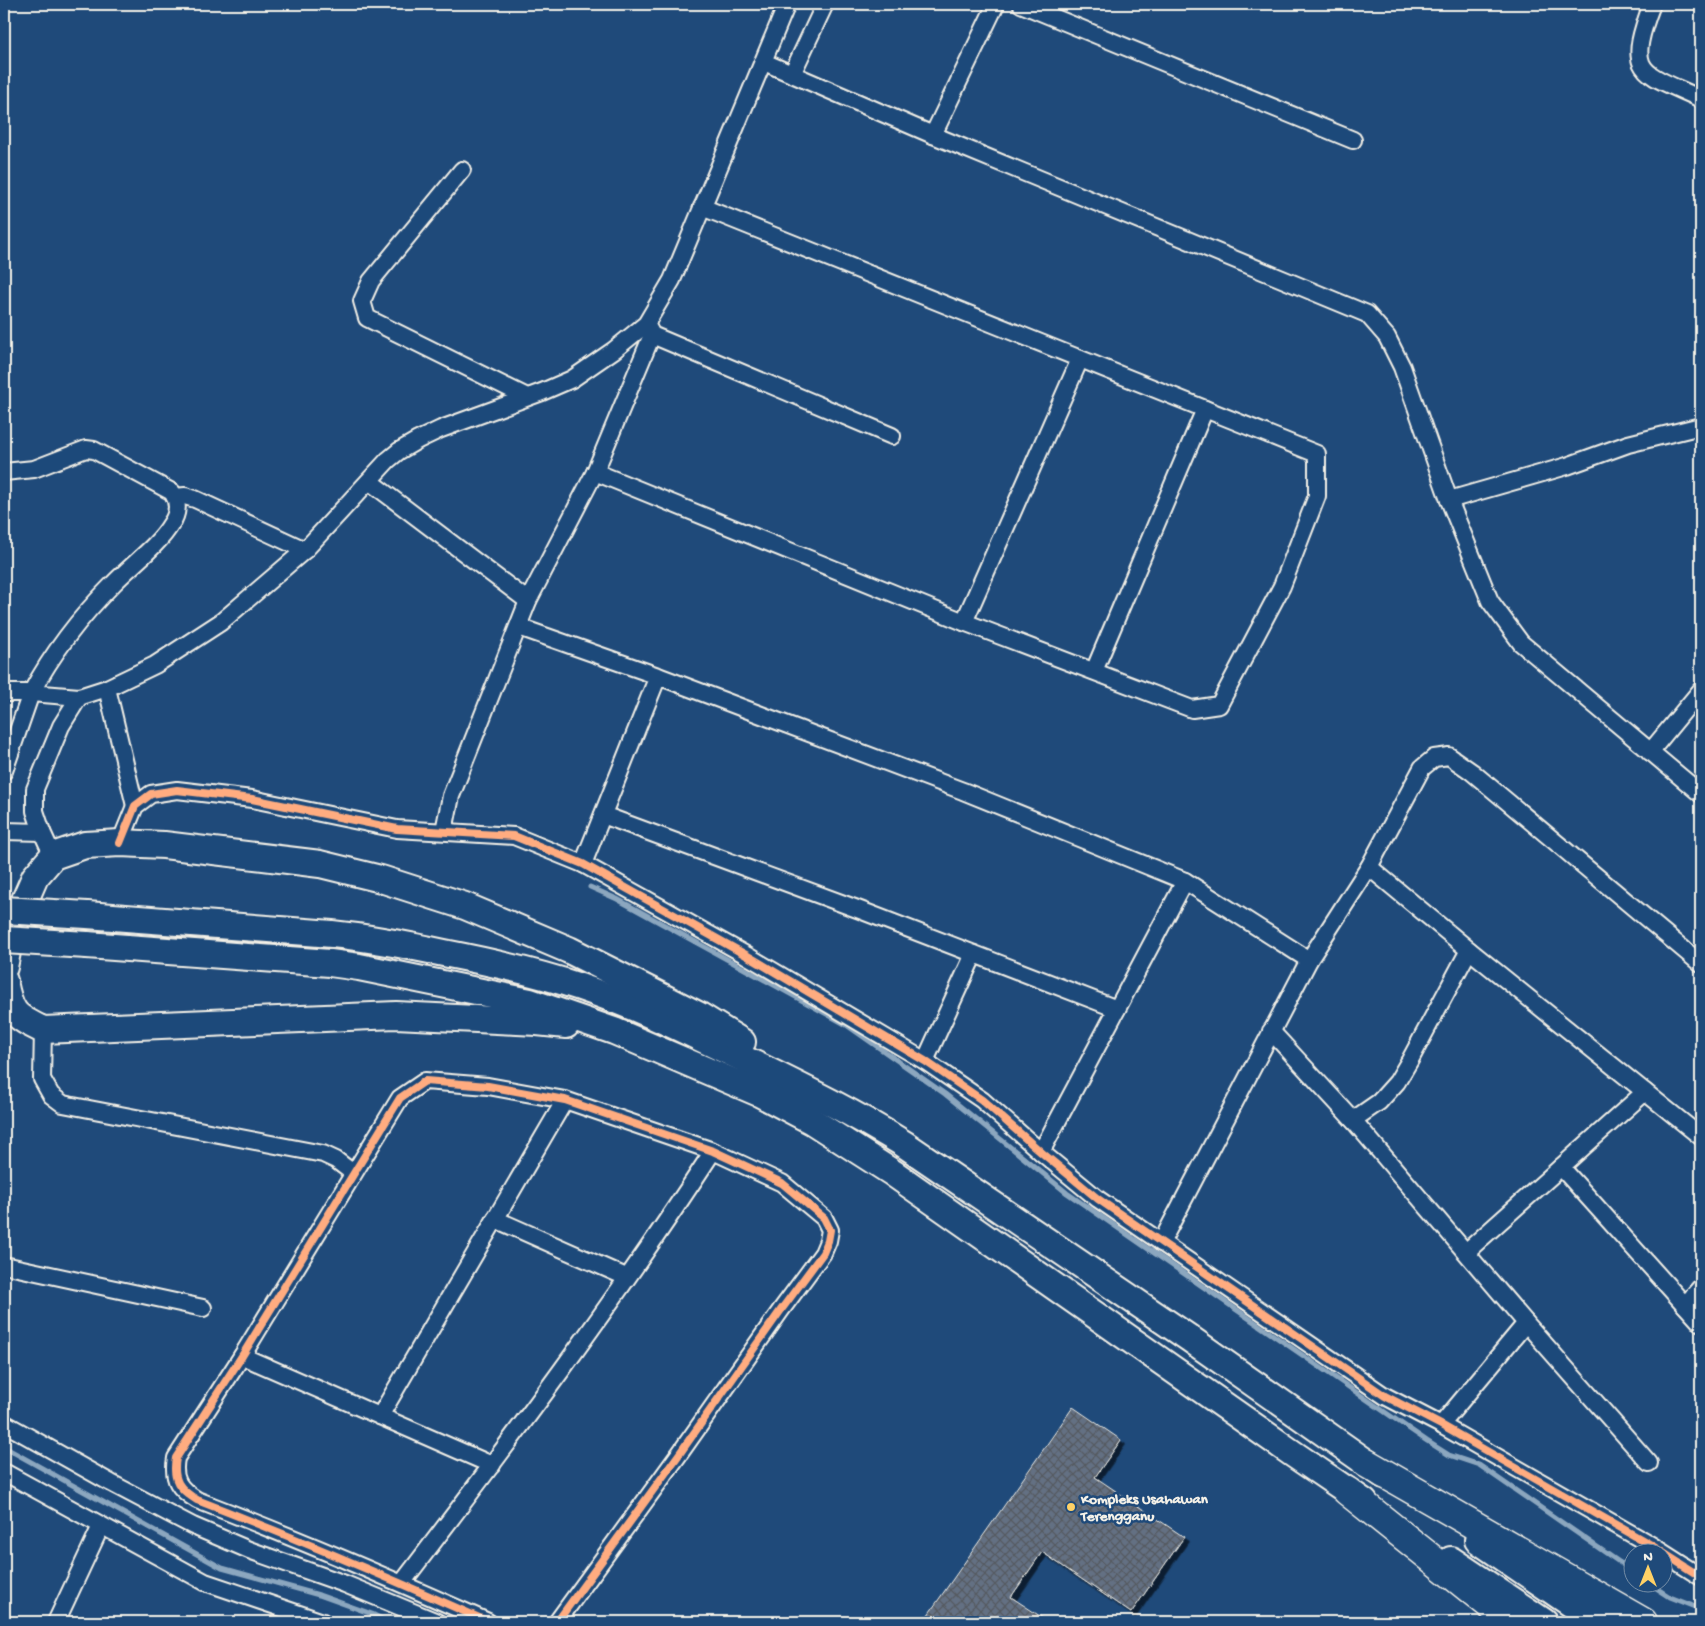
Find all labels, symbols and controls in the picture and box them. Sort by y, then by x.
place label: Kompleks Usahawan Terengganu [1080,1491,1209,1526]
marker: Kompleks Usahawan Terengganu [1065,1501,1077,1513]
north arrow [1622,1544,1672,1594]
text: N [1643,1549,1653,1566]

